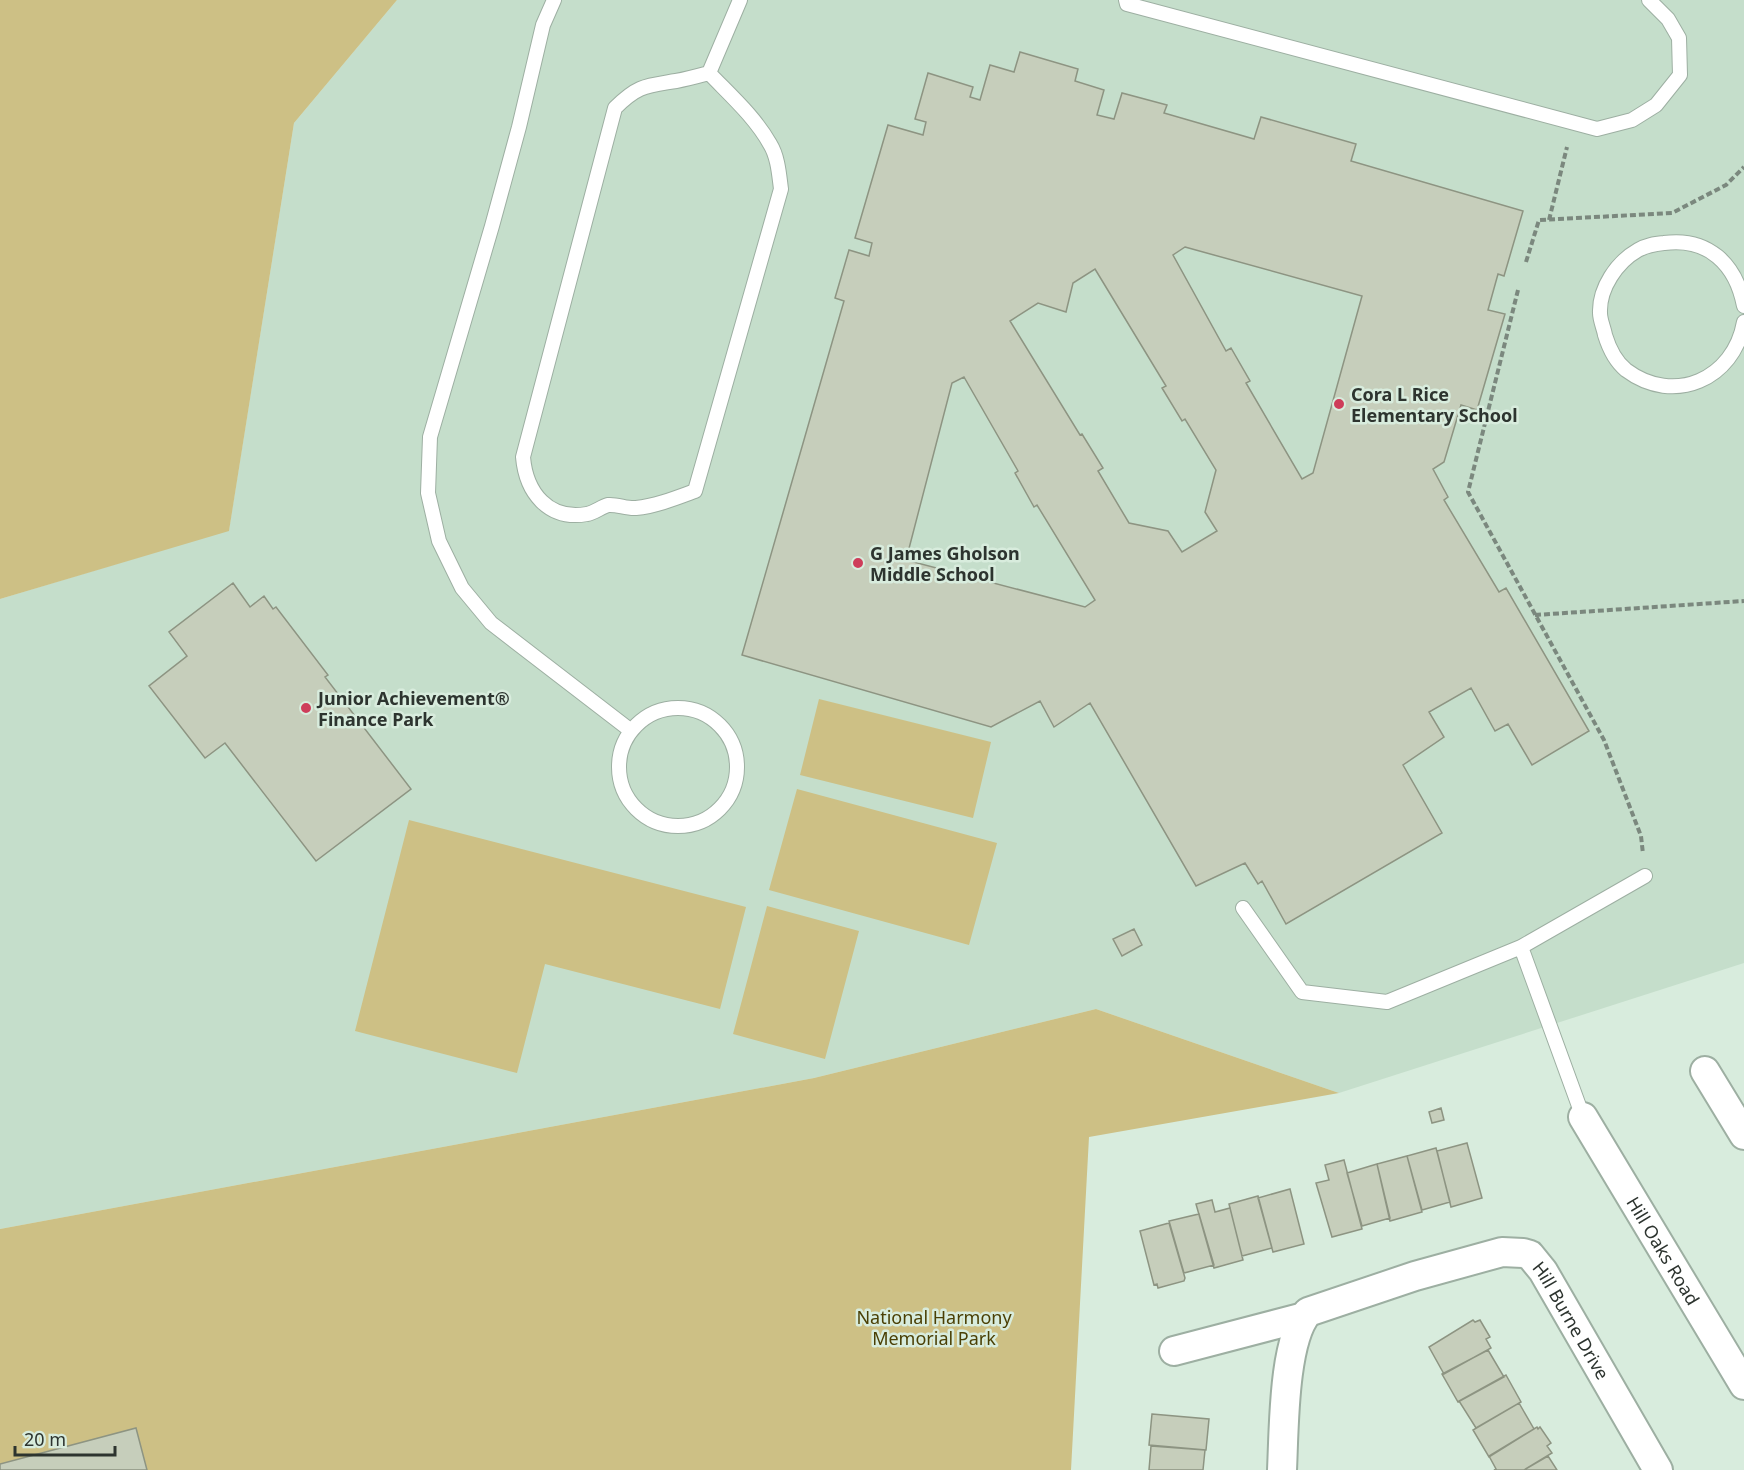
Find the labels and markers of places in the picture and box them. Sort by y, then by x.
place label: Cora L Rice Elementary School [1351,382,1518,427]
marker: Cora L Rice Elementary School [1332,397,1346,411]
place label: G James Gholson Middle School [870,541,1020,586]
marker: G James Gholson Middle School [851,556,865,570]
place label: Junior Achievement® Finance Park [316,686,510,731]
marker: Junior Achievement® Finance Park [299,701,313,715]

